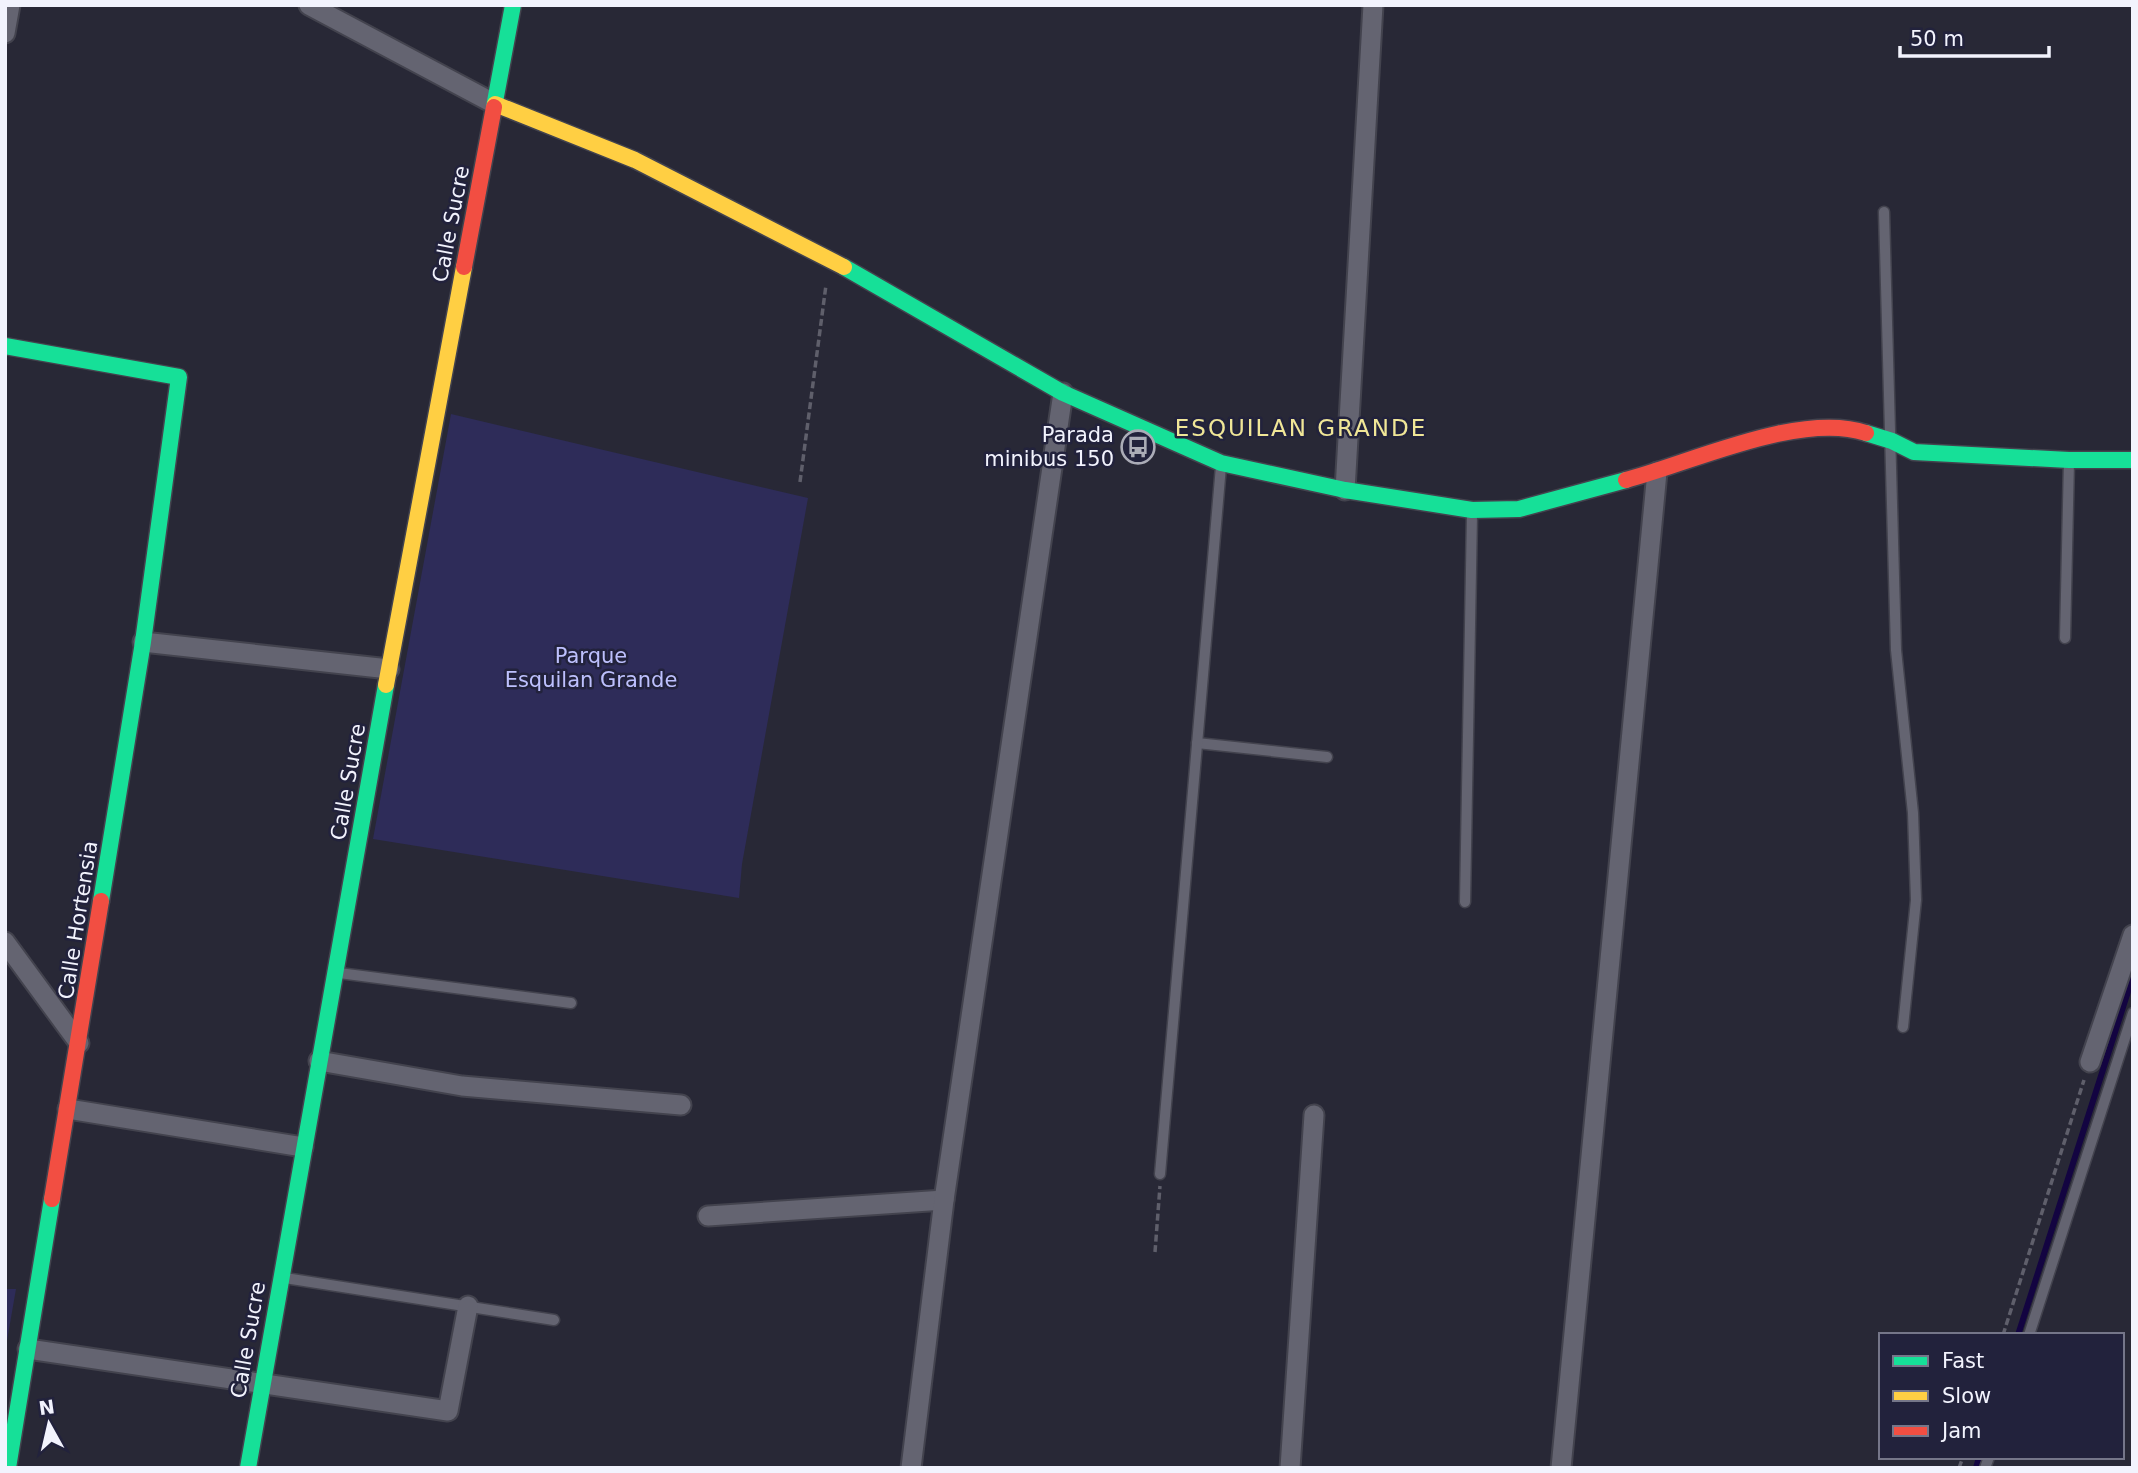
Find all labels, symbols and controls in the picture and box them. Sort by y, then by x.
scale bar [1900,14,2049,58]
text: 50 m [1910,27,1964,51]
street label: Calle Sucre [428,164,474,284]
district label: ESQUILAN GRANDE [1175,415,1427,441]
place label: Parada minibus 150 [984,423,1114,471]
bus stop icon: Parada minibus 150 [1119,428,1157,466]
park label: Parque Esquilan Grande [505,644,677,692]
street label: Calle Sucre [326,722,370,842]
street label: Calle Hortensia [54,839,102,1001]
street label: Calle Sucre [226,1280,270,1400]
legend [1879,1333,2124,1459]
text: Fast [1942,1349,1984,1373]
text: Slow [1942,1384,1991,1408]
north arrow [14,1389,84,1459]
text: N [37,1395,56,1419]
text: Jam [1940,1419,1982,1443]

